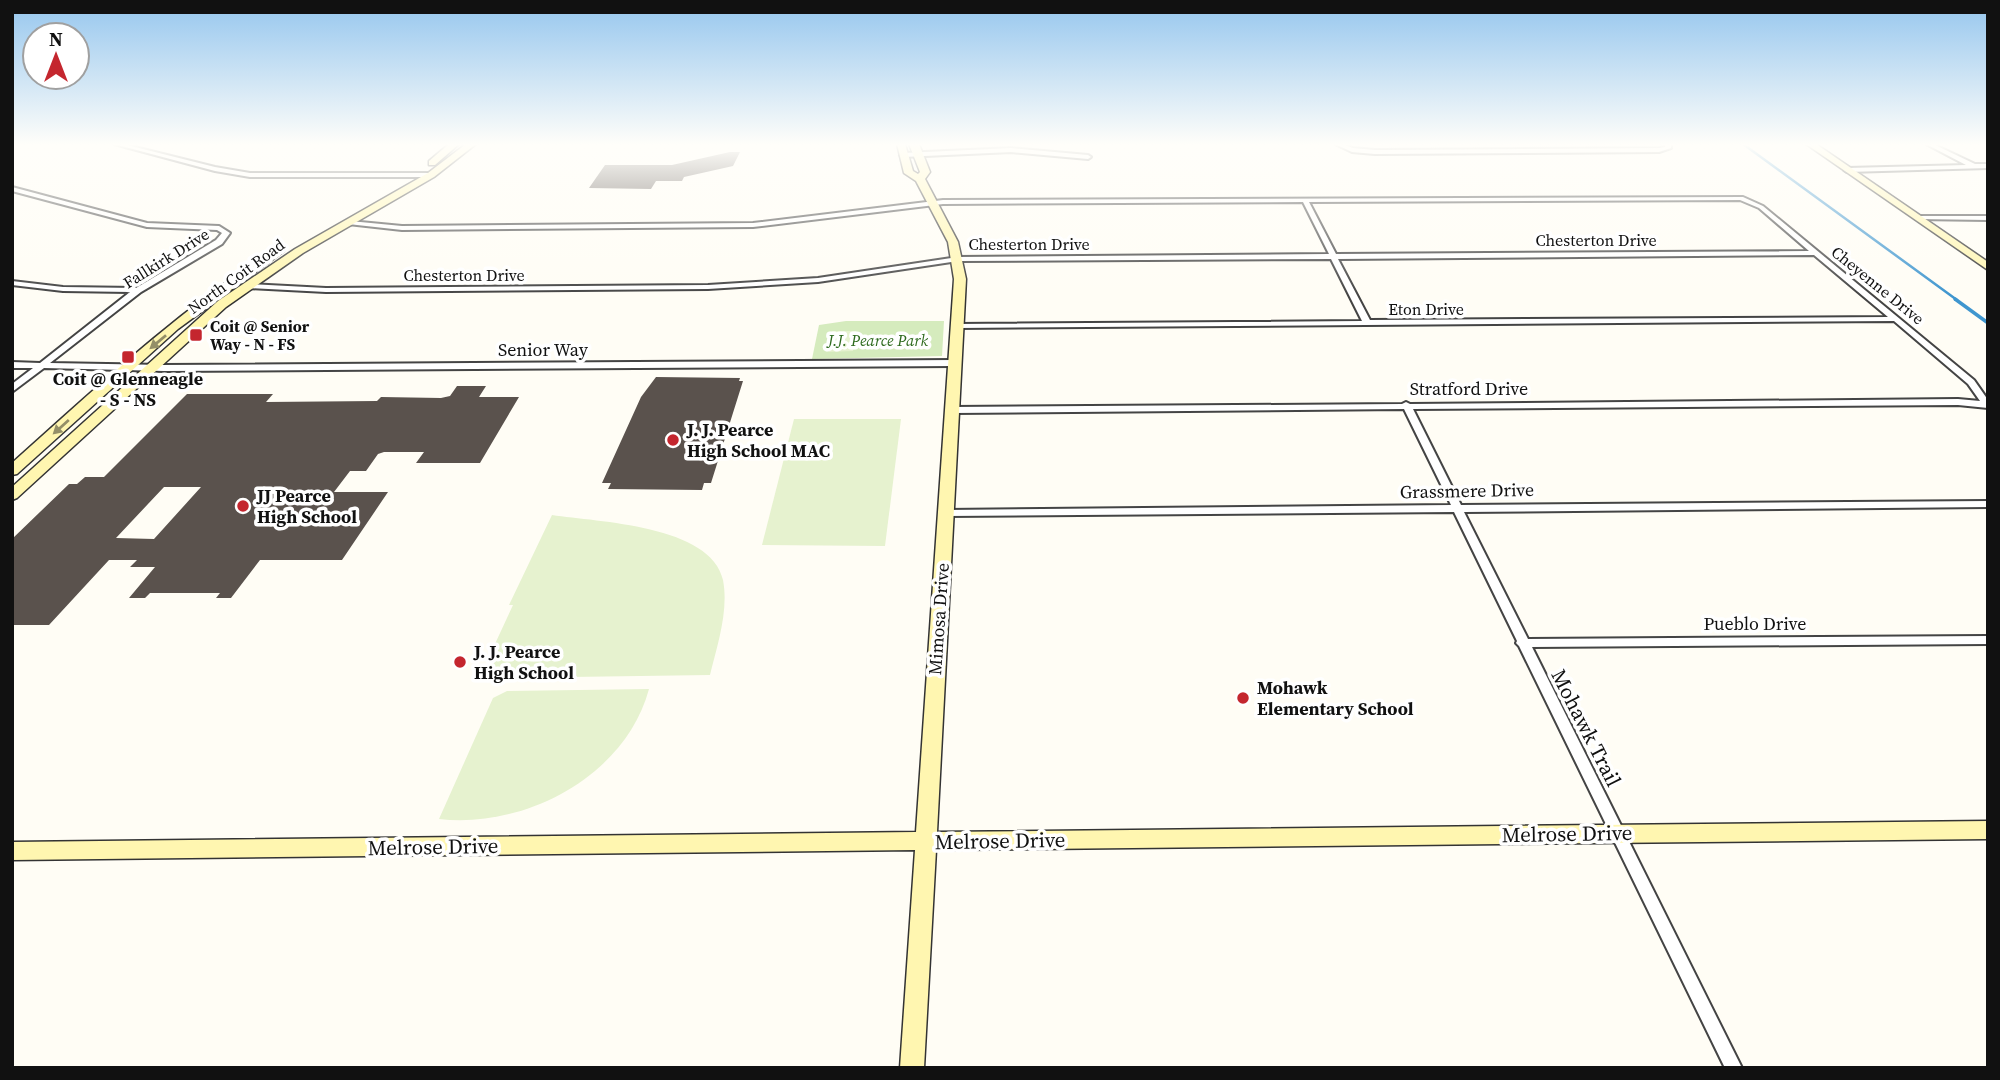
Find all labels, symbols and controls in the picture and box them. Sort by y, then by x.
north arrow [21,21,91,91]
text: N [49,26,63,52]
street label: Fallkirk Drive [119,223,213,293]
street label: Chesterton Drive [1535,229,1657,251]
street label: North Coit Road [183,233,289,319]
street label: Chesterton Drive [968,233,1090,255]
street label: Cheyenne Drive [1827,241,1929,329]
street label: Chesterton Drive [403,264,525,286]
street label: Eton Drive [1388,298,1464,320]
place label: Coit @ Senior Way - N - FS [210,315,310,355]
marker: Coit @ Senior Way - N - FS [188,327,204,343]
park label: J.J. Pearce Park [826,329,928,351]
one-way arrow [150,334,168,349]
street label: Senior Way [498,337,589,362]
marker: Coit @ Glenneagle - S - NS [120,349,136,365]
place label: Coit @ Glenneagle - S - NS [53,366,203,412]
street label: Stratford Drive [1410,376,1528,401]
place label: J. J. Pearce High School MAC [686,417,830,463]
one-way arrow [53,419,70,435]
marker: J. J. Pearce High School MAC [665,432,681,448]
street label: Grassmere Drive [1400,477,1534,504]
place label: JJ Pearce High School [256,483,357,529]
marker: JJ Pearce High School [235,498,251,514]
street label: Mimosa Drive [922,562,955,676]
street label: Pueblo Drive [1704,611,1806,636]
place label: J. J. Pearce High School [473,639,574,685]
marker: J. J. Pearce High School [452,654,468,670]
street label: Mohawk Trail [1544,664,1628,791]
place label: Mohawk Elementary School [1257,675,1414,721]
marker: Mohawk Elementary School [1235,690,1251,706]
street label: Melrose Drive [1501,818,1633,849]
street label: Melrose Drive [934,825,1066,856]
street label: Melrose Drive [367,831,499,862]

